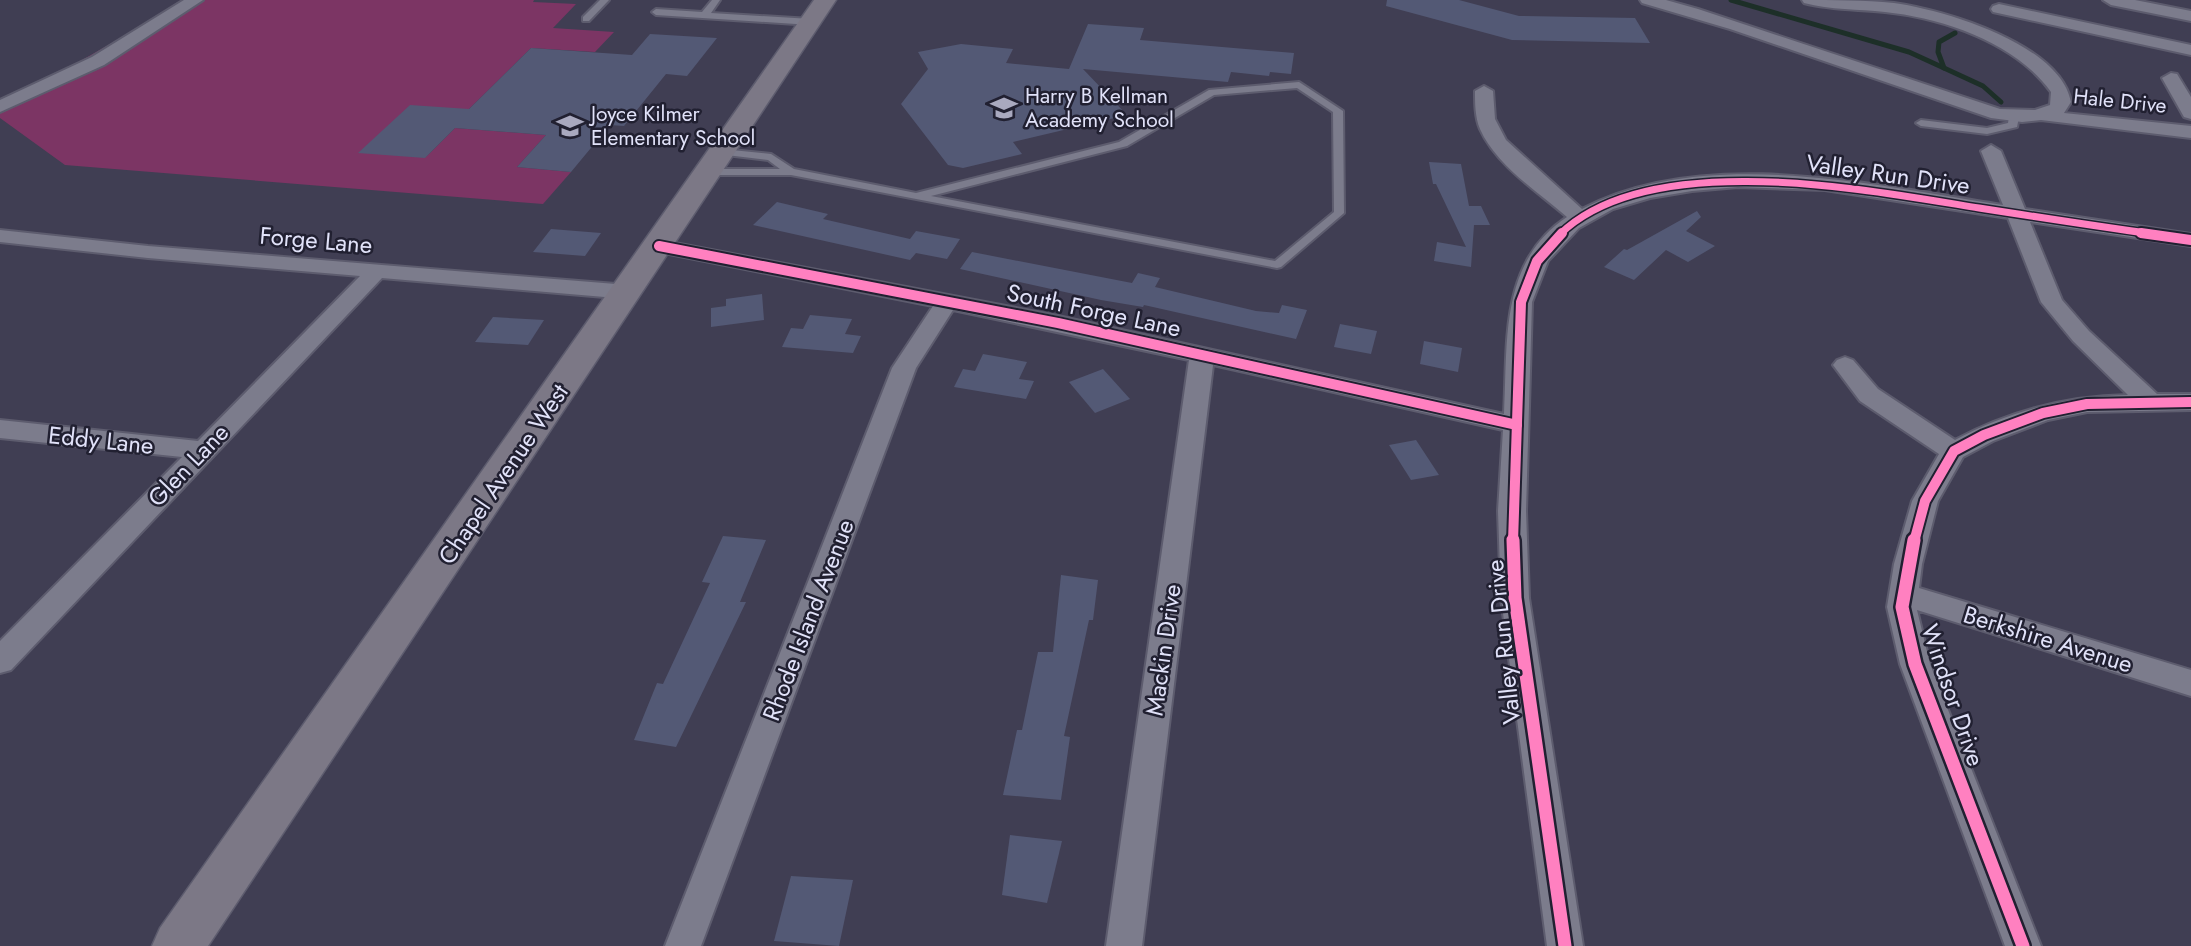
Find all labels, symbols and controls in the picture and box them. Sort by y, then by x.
place label: Harry B Kellman Academy School [1025,81,1174,135]
street label: Hale Drive [2072,81,2168,121]
school or university icon: Harry B Kellman Academy School [989,93,1019,123]
place label: Joyce Kilmer Elementary School [588,99,755,153]
school or university icon: Joyce Kilmer Elementary School [555,111,585,141]
street label: Valley Run Drive [1804,145,1972,203]
street label: Forge Lane [258,218,374,262]
street label: South Forge Lane [1004,274,1184,346]
street label: Chapel Avenue West [430,377,577,571]
street label: Glen Lane [139,416,237,514]
street label: Eddy Lane [47,417,155,463]
street label: Rhode Island Avenue [753,514,863,726]
street label: Valley Run Drive [1477,558,1529,726]
street label: Mackin Drive [1136,582,1190,718]
street label: Berkshire Avenue [1959,597,2137,681]
street label: Windsor Drive [1912,619,1994,771]

